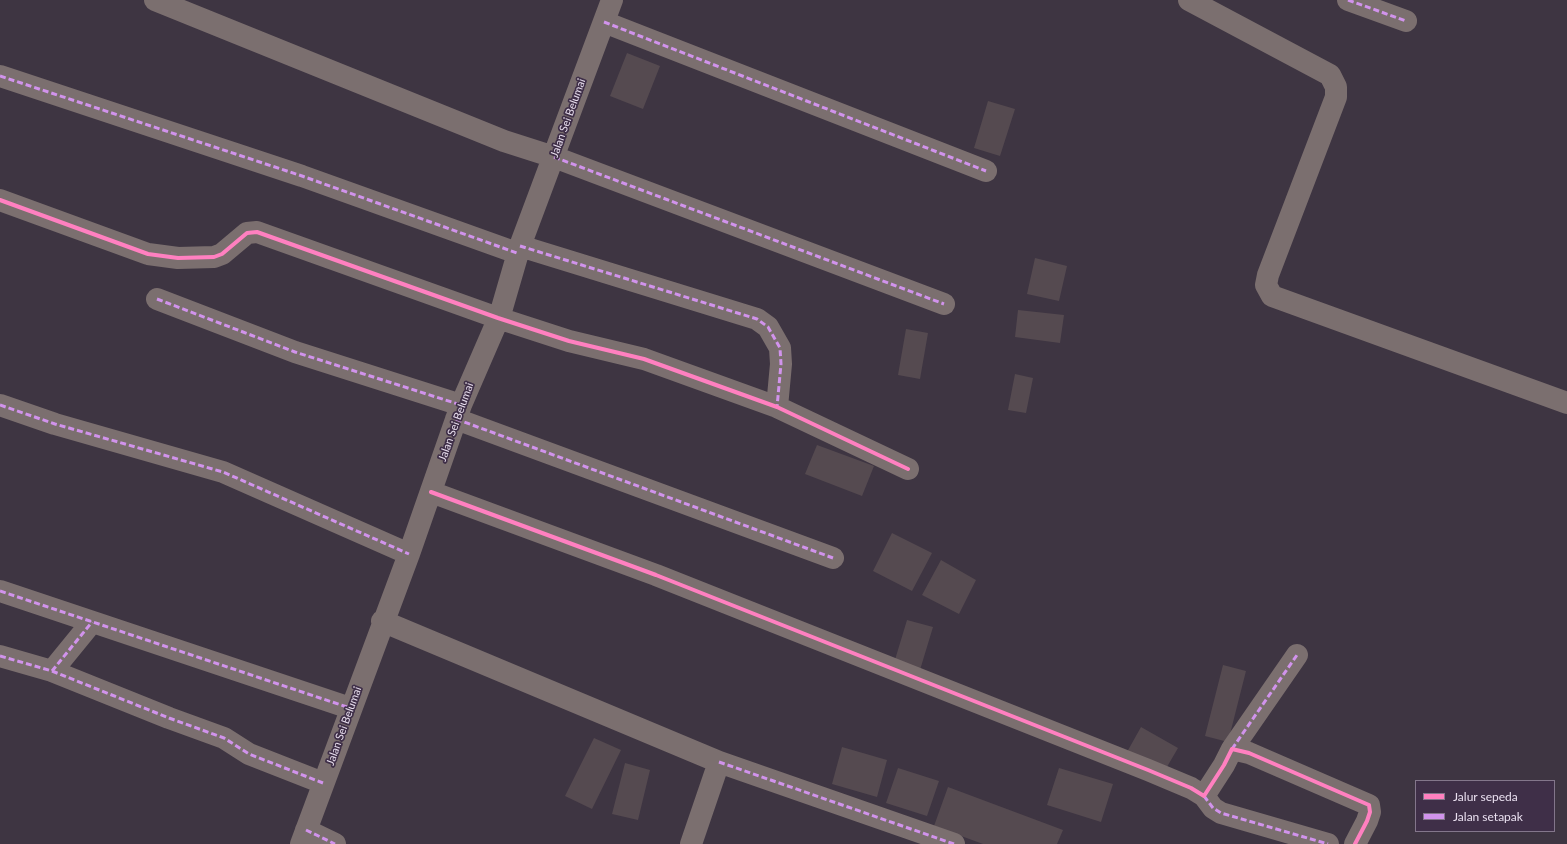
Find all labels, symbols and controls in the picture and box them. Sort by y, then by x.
street label: Jalan Sei Belumai [548,77,588,159]
street label: Jalan Sei Belumai [436,381,476,463]
street label: Jalan Sei Belumai [324,685,364,767]
legend [1415,780,1555,832]
text: Jalur sepeda [1453,789,1518,804]
text: Jalan setapak [1453,809,1523,824]

